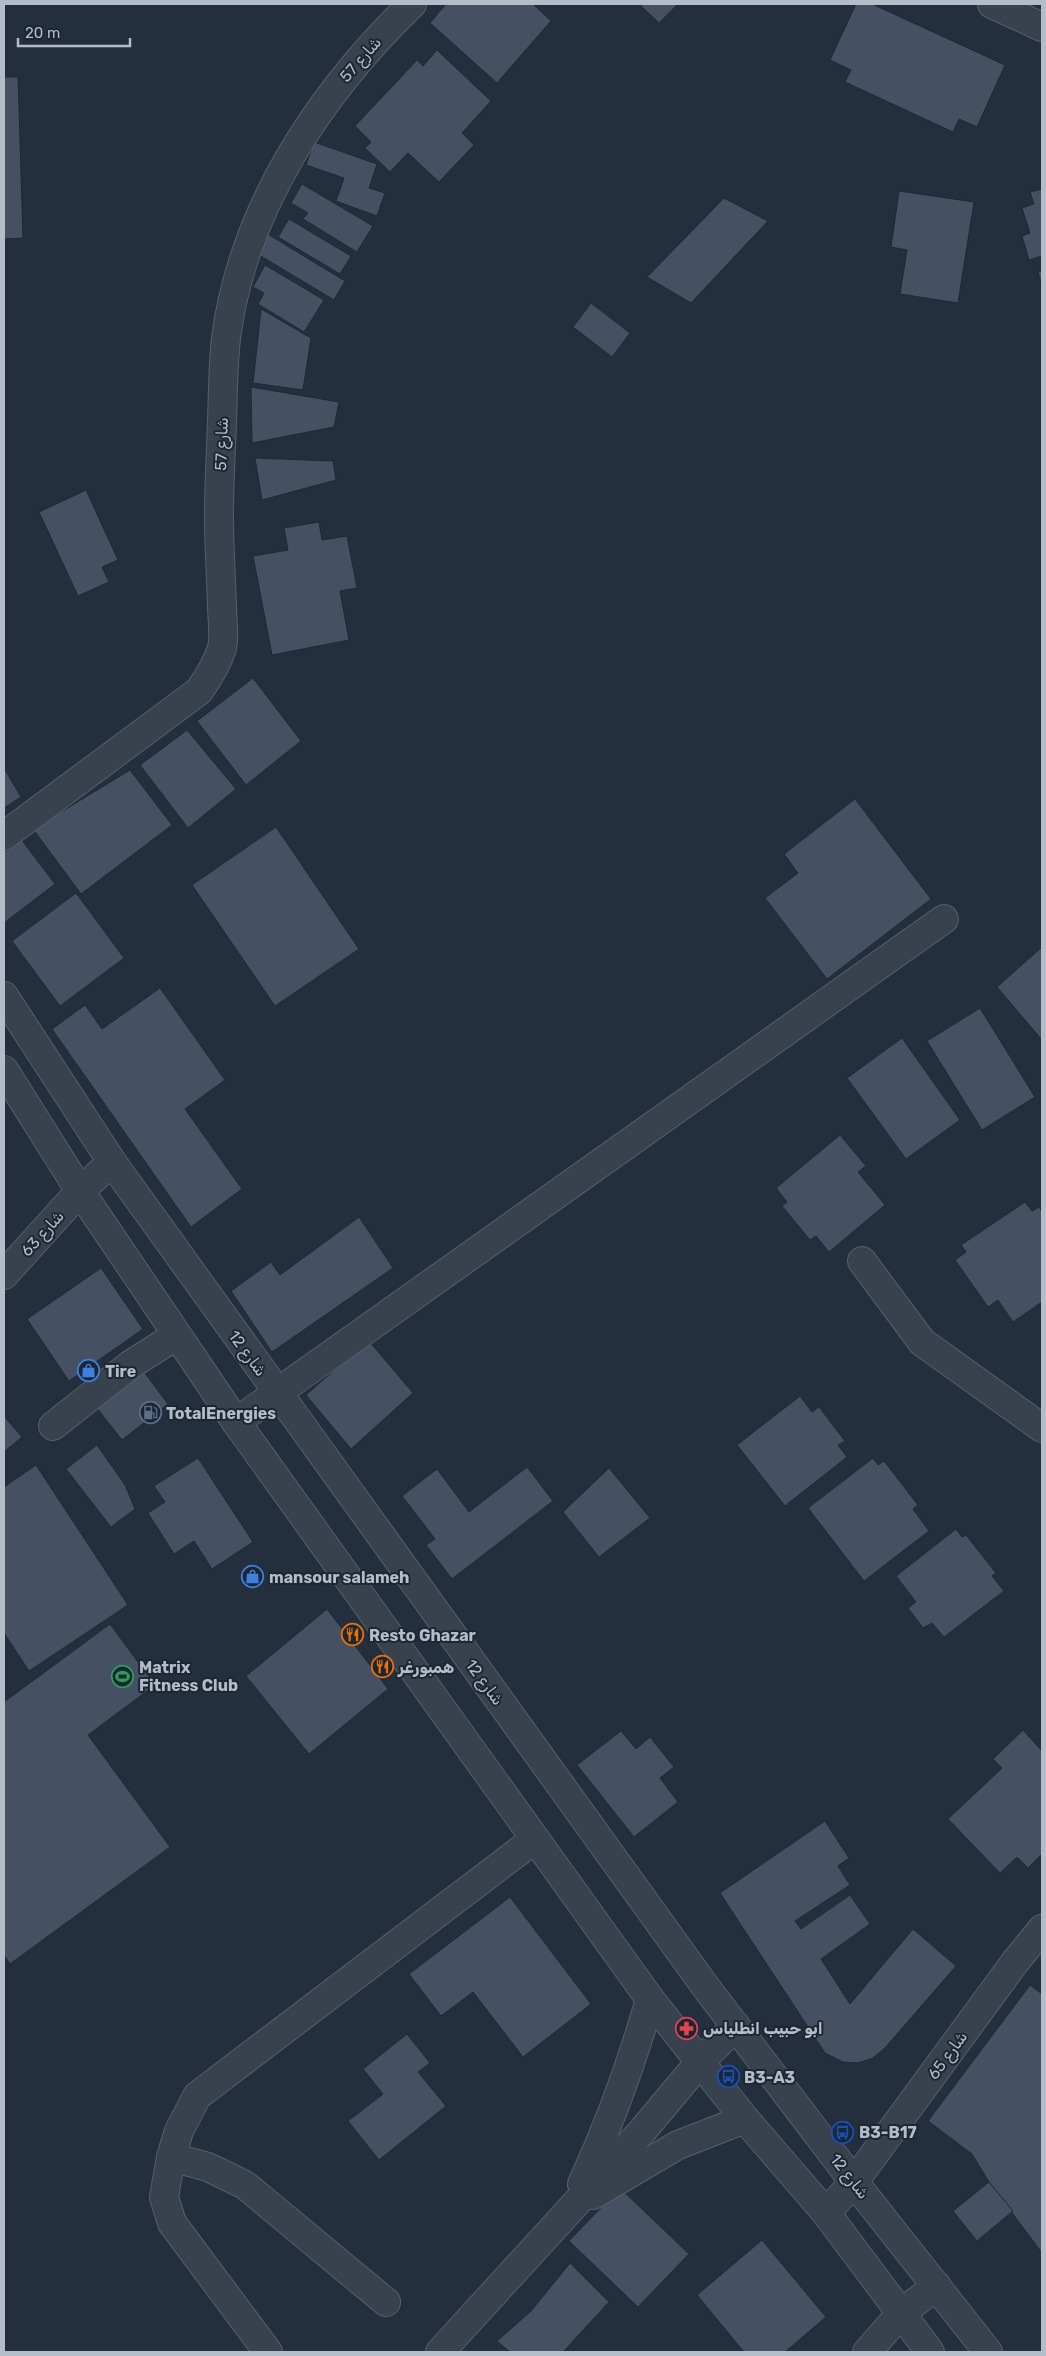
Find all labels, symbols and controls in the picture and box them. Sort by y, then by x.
scale bar [18,15,130,47]
text: 20 m [25,24,60,42]
street label: شارع 57 [336,33,387,87]
street label: شارع 57 [211,417,234,471]
street label: شارع 63 [17,1207,69,1261]
street label: شارع 12 [223,1327,271,1381]
shop icon: Tire [77,1359,101,1383]
place label: Tire [105,1362,136,1381]
fuel station icon: TotalEnergies [138,1401,162,1425]
place label: TotalEnergies [166,1404,276,1423]
shop icon: mansour salameh [241,1565,265,1589]
place label: mansour salameh [269,1568,410,1587]
restaurant icon: Resto Ghazar [341,1623,365,1647]
place label: Resto Ghazar [369,1626,477,1645]
restaurant icon: همبورغر [370,1655,394,1679]
street label: شارع 12 [460,1656,508,1710]
place label: Matrix Fitness Club [139,1658,238,1695]
place label: همبورغر [397,1658,454,1677]
sports icon: Matrix Fitness Club [111,1664,135,1688]
pharmacy icon: ابو حبيب انطلياس [675,2016,699,2040]
place label: ابو حبيب انطلياس [703,2019,823,2038]
street label: شارع 65 [924,2027,973,2084]
bus stop icon: B3-A3 [716,2065,740,2089]
place label: B3-A3 [744,2068,795,2087]
bus stop icon: B3-B17 [831,2120,855,2144]
place label: B3-B17 [859,2123,917,2142]
street label: شارع 12 [825,2150,873,2204]

